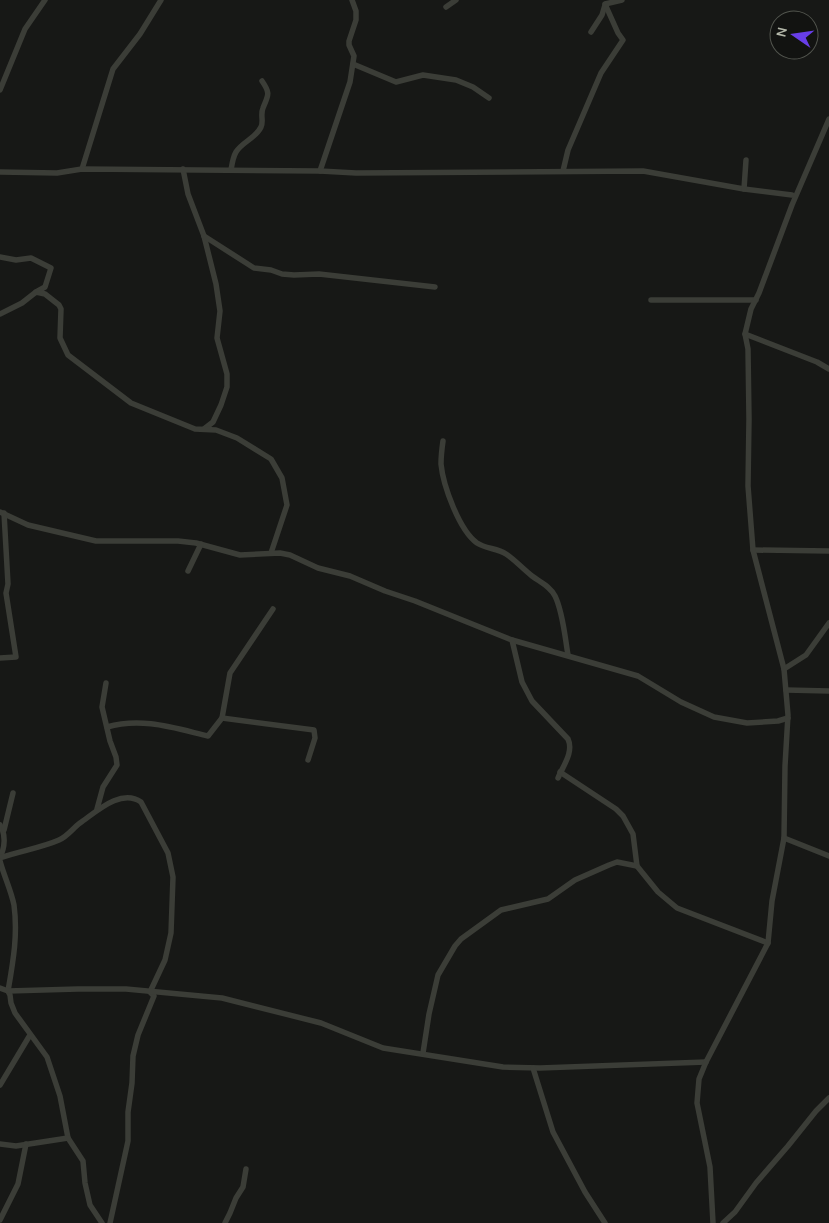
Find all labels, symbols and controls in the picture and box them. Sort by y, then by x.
north arrow [769,10,819,60]
text: N [772,25,791,39]

